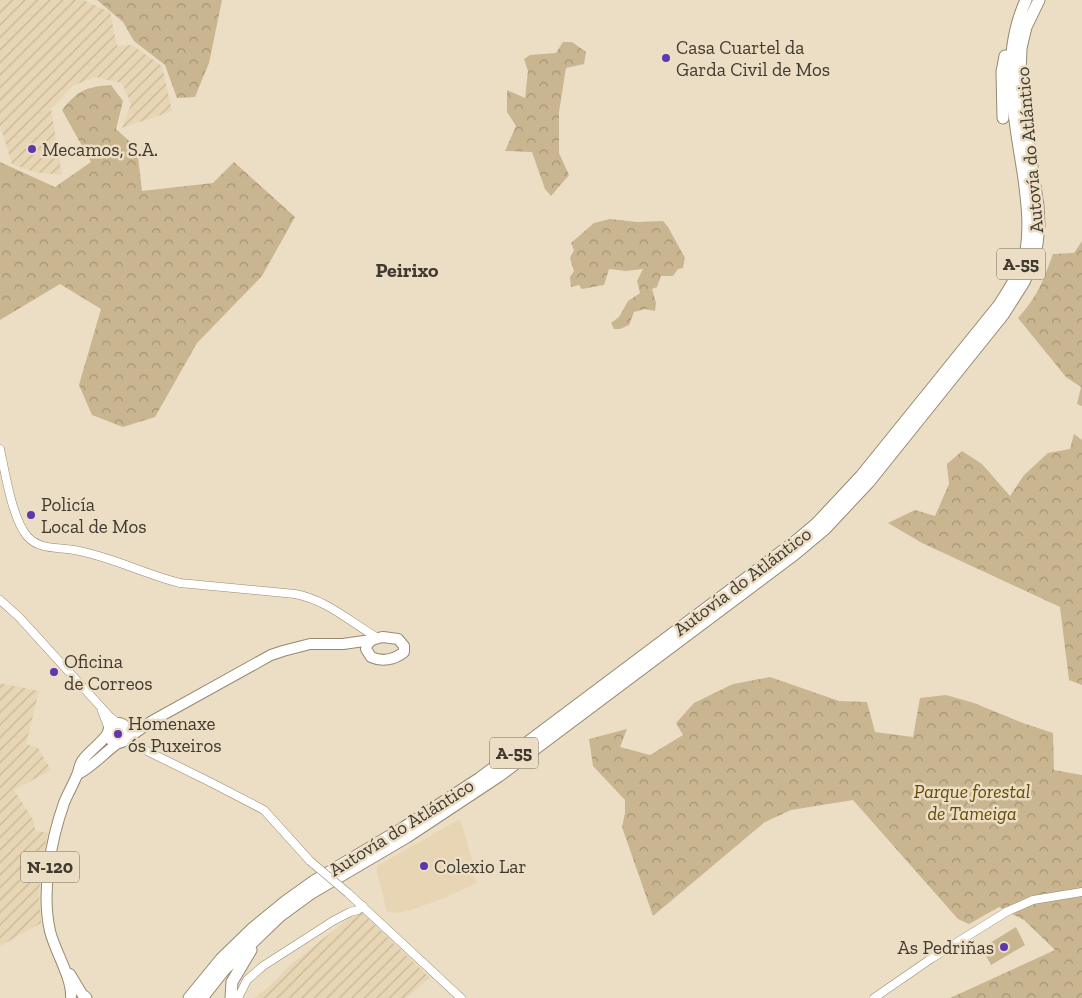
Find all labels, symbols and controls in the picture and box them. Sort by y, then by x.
place label: Casa Cuartel da Garda Civil de Mos [676,36,830,81]
marker: Casa Cuartel da Garda Civil de Mos [660,52,672,64]
street label: Autovía do Atlántico [1011,66,1048,234]
place label: Mecamos, S.A. [42,138,158,161]
marker: Mecamos, S.A. [26,143,38,155]
road number: A-55 [997,248,1045,280]
district label: Peirixo [375,258,439,282]
place label: Policía Local de Mos [41,493,147,538]
marker: Policía Local de Mos [25,509,37,521]
street label: Autovía do Atlántico [669,522,816,641]
place label: Oficina de Correos [64,650,153,695]
marker: Oficina de Correos [48,666,60,678]
place label: Homenaxe ós Puxeiros [128,712,222,757]
marker: Homenaxe ós Puxeiros [112,728,124,740]
road number: A-55 [490,738,538,768]
street label: Autovía do Atlántico [324,773,478,881]
park label: Parque forestal de Tameiga [914,780,1030,825]
road number: N-120 [21,852,79,882]
place label: Colexio Lar [434,855,526,878]
marker: Colexio Lar [418,860,430,872]
place label: As Pedriñas [898,936,994,959]
marker: As Pedriñas [998,941,1010,953]

